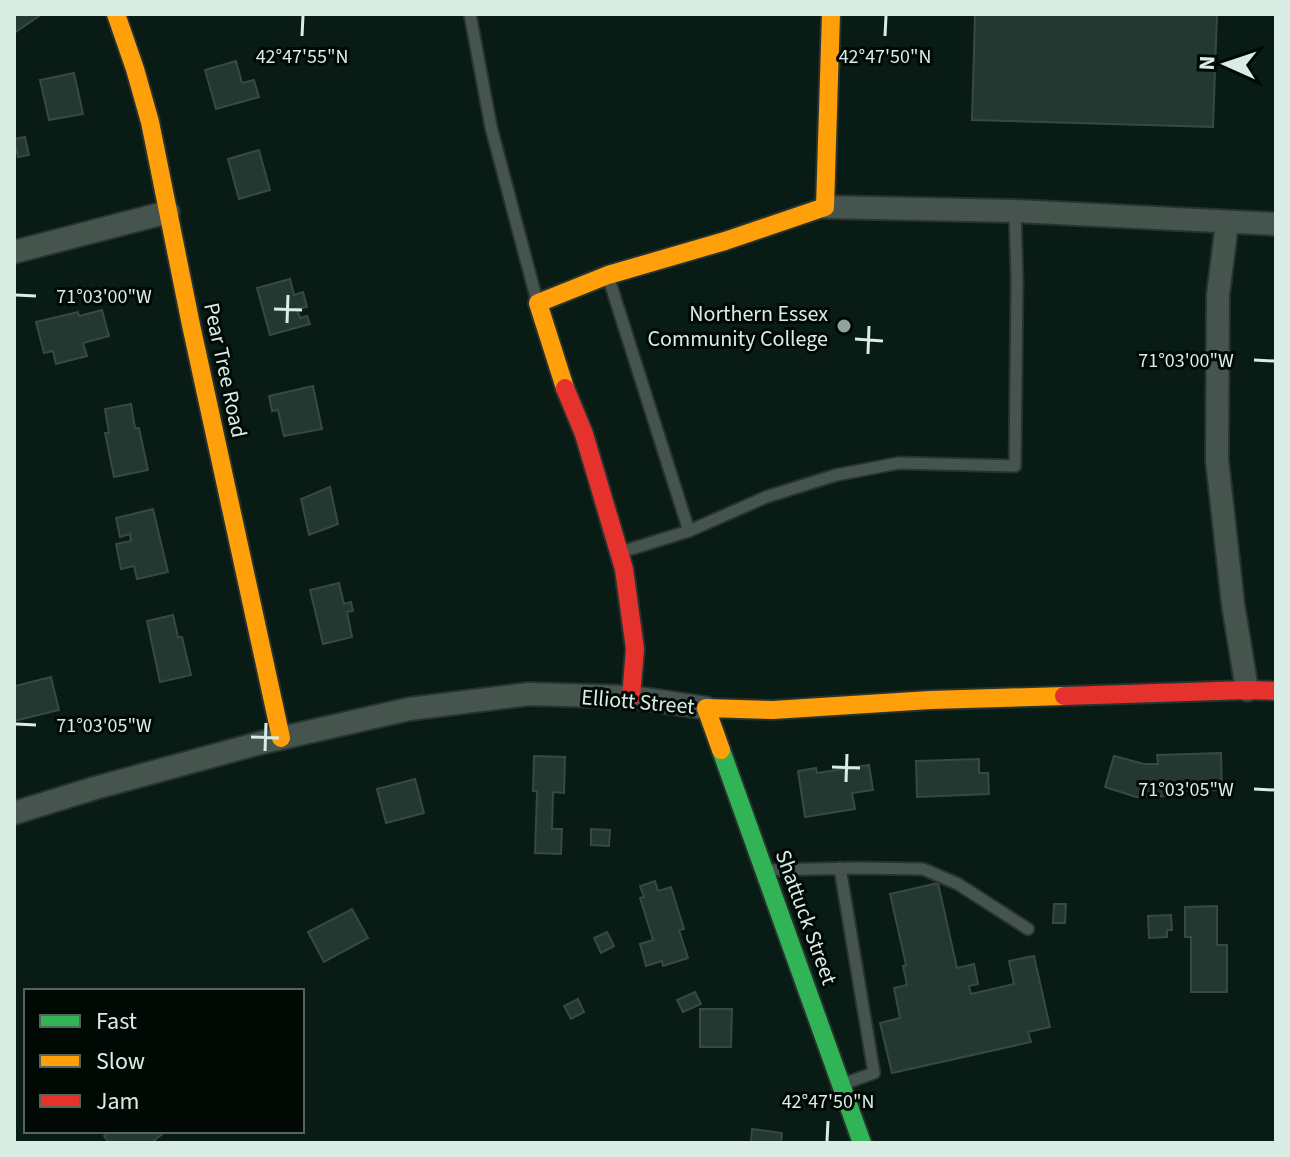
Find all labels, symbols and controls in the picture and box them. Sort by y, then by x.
north arrow [1186,24,1266,104]
text: 42°47'55"N [256,43,348,71]
text: 42°47'50"N [839,43,931,71]
text: N [1191,55,1223,71]
text: 71°03'00"W [56,283,152,311]
place label: Northern Essex Community College [647,298,828,355]
street label: Pear Tree Road [195,300,255,441]
marker: Northern Essex Community College [835,317,853,335]
text: 71°03'00"W [1138,347,1234,375]
street label: Elliott Street [580,681,697,723]
text: 71°03'05"W [56,712,152,740]
text: 71°03'05"W [1138,776,1234,804]
street label: Shattuck Street [767,845,845,990]
legend [24,989,304,1133]
text: Fast [96,1004,137,1039]
text: Slow [96,1044,145,1079]
text: Jam [96,1084,140,1119]
text: 42°47'50"N [782,1088,874,1116]

